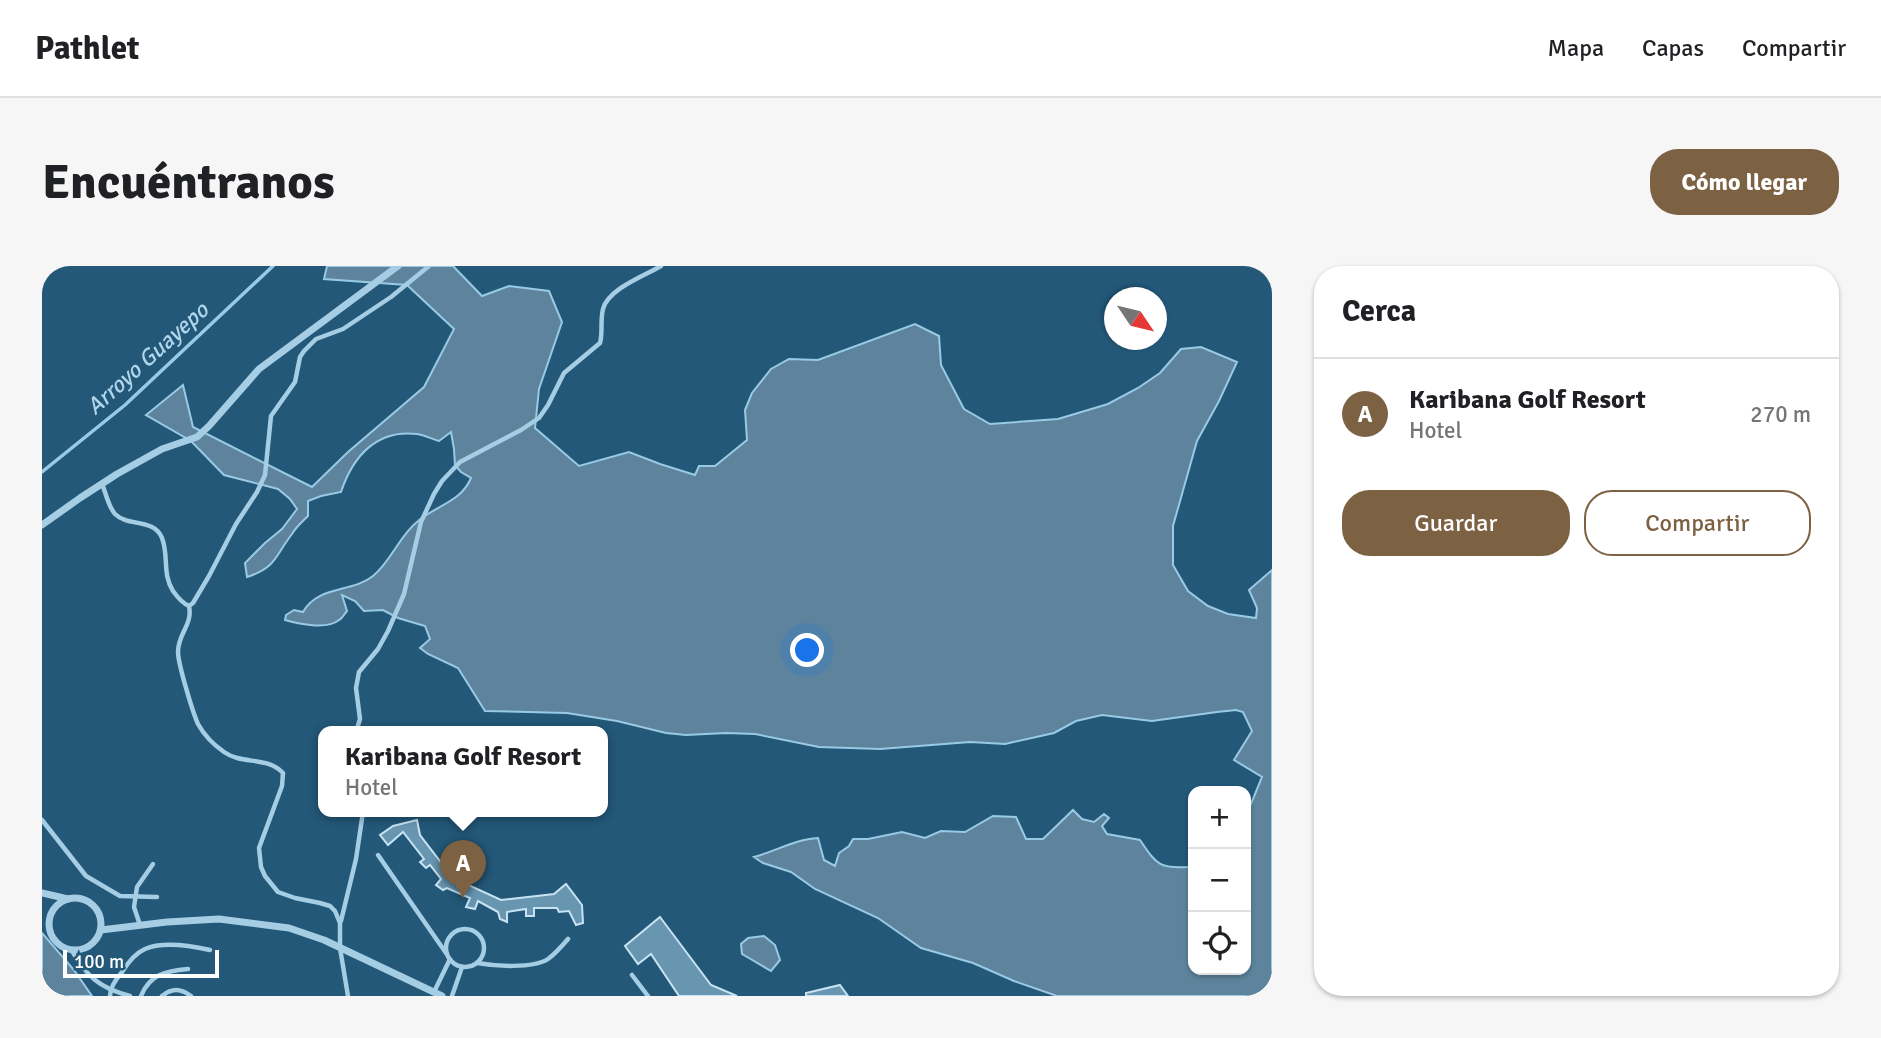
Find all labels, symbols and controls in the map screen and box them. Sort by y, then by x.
text: Pathlet [35,28,139,69]
text: Mapa [1548,33,1604,63]
text: Capas [1642,33,1704,63]
text: Compartir [1742,33,1846,63]
button: Cómo llegar [1650,149,1839,215]
text: Encuéntranos [42,152,335,212]
north arrow [1104,287,1167,350]
text: Cerca [1342,293,1416,330]
water label: Arroyo Guayepo [80,295,215,421]
text: Karibana Golf Resort [1409,384,1646,416]
text: A [1358,400,1372,429]
text: 270 m [1750,400,1811,429]
text: Hotel [1409,416,1462,445]
button: Guardar [1342,490,1570,556]
button: Compartir [1584,490,1811,556]
your location [790,633,824,667]
popup [318,726,608,817]
text: Karibana Golf Resort [345,741,581,773]
text: Hotel [345,773,398,802]
map controls [1188,786,1251,975]
button: + [1188,786,1251,849]
pin: A [440,840,486,898]
button: − [1188,849,1251,912]
button: locate [1188,912,1251,975]
scale bar [63,947,219,979]
text: 100 m [74,950,124,974]

